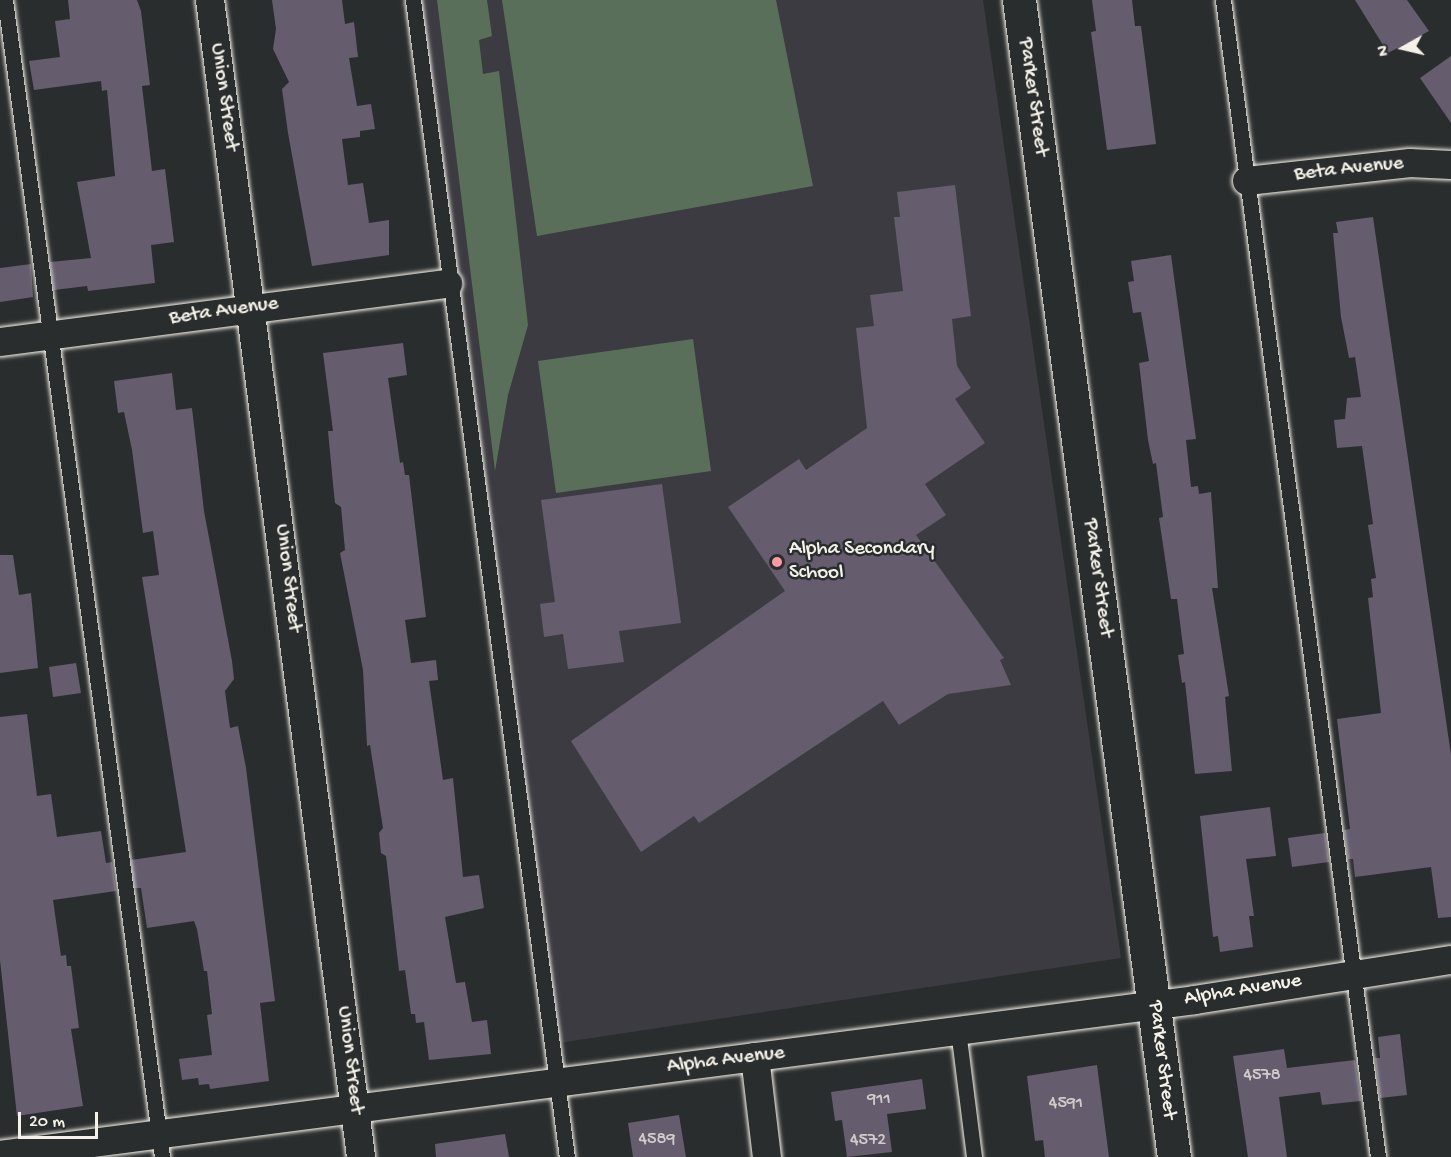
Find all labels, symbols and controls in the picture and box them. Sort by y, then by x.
north arrow [1373,18,1433,78]
street label: Parker Street [1011,36,1053,158]
street label: Union Street [203,42,243,152]
text: N [1375,44,1395,57]
street label: Beta Avenue [1293,152,1405,188]
street label: Beta Avenue [168,292,280,332]
street label: Parker Street [1076,517,1118,639]
street label: Union Street [268,523,306,633]
place label: Alpha Secondary School [789,537,935,587]
marker: Alpha Secondary School [770,555,784,569]
street label: Alpha Avenue [1183,969,1303,1013]
street label: Parker Street [1141,999,1181,1121]
street label: Union Street [330,1005,368,1115]
street label: Alpha Avenue [666,1041,786,1081]
house number: 4578 [1243,1065,1281,1087]
house number: 911 [867,1089,891,1111]
house number: 4591 [1049,1093,1083,1115]
scale bar [21,1100,100,1138]
text: 20 m [29,1112,65,1133]
house number: 4589 [639,1129,675,1151]
house number: 4572 [850,1130,886,1152]

